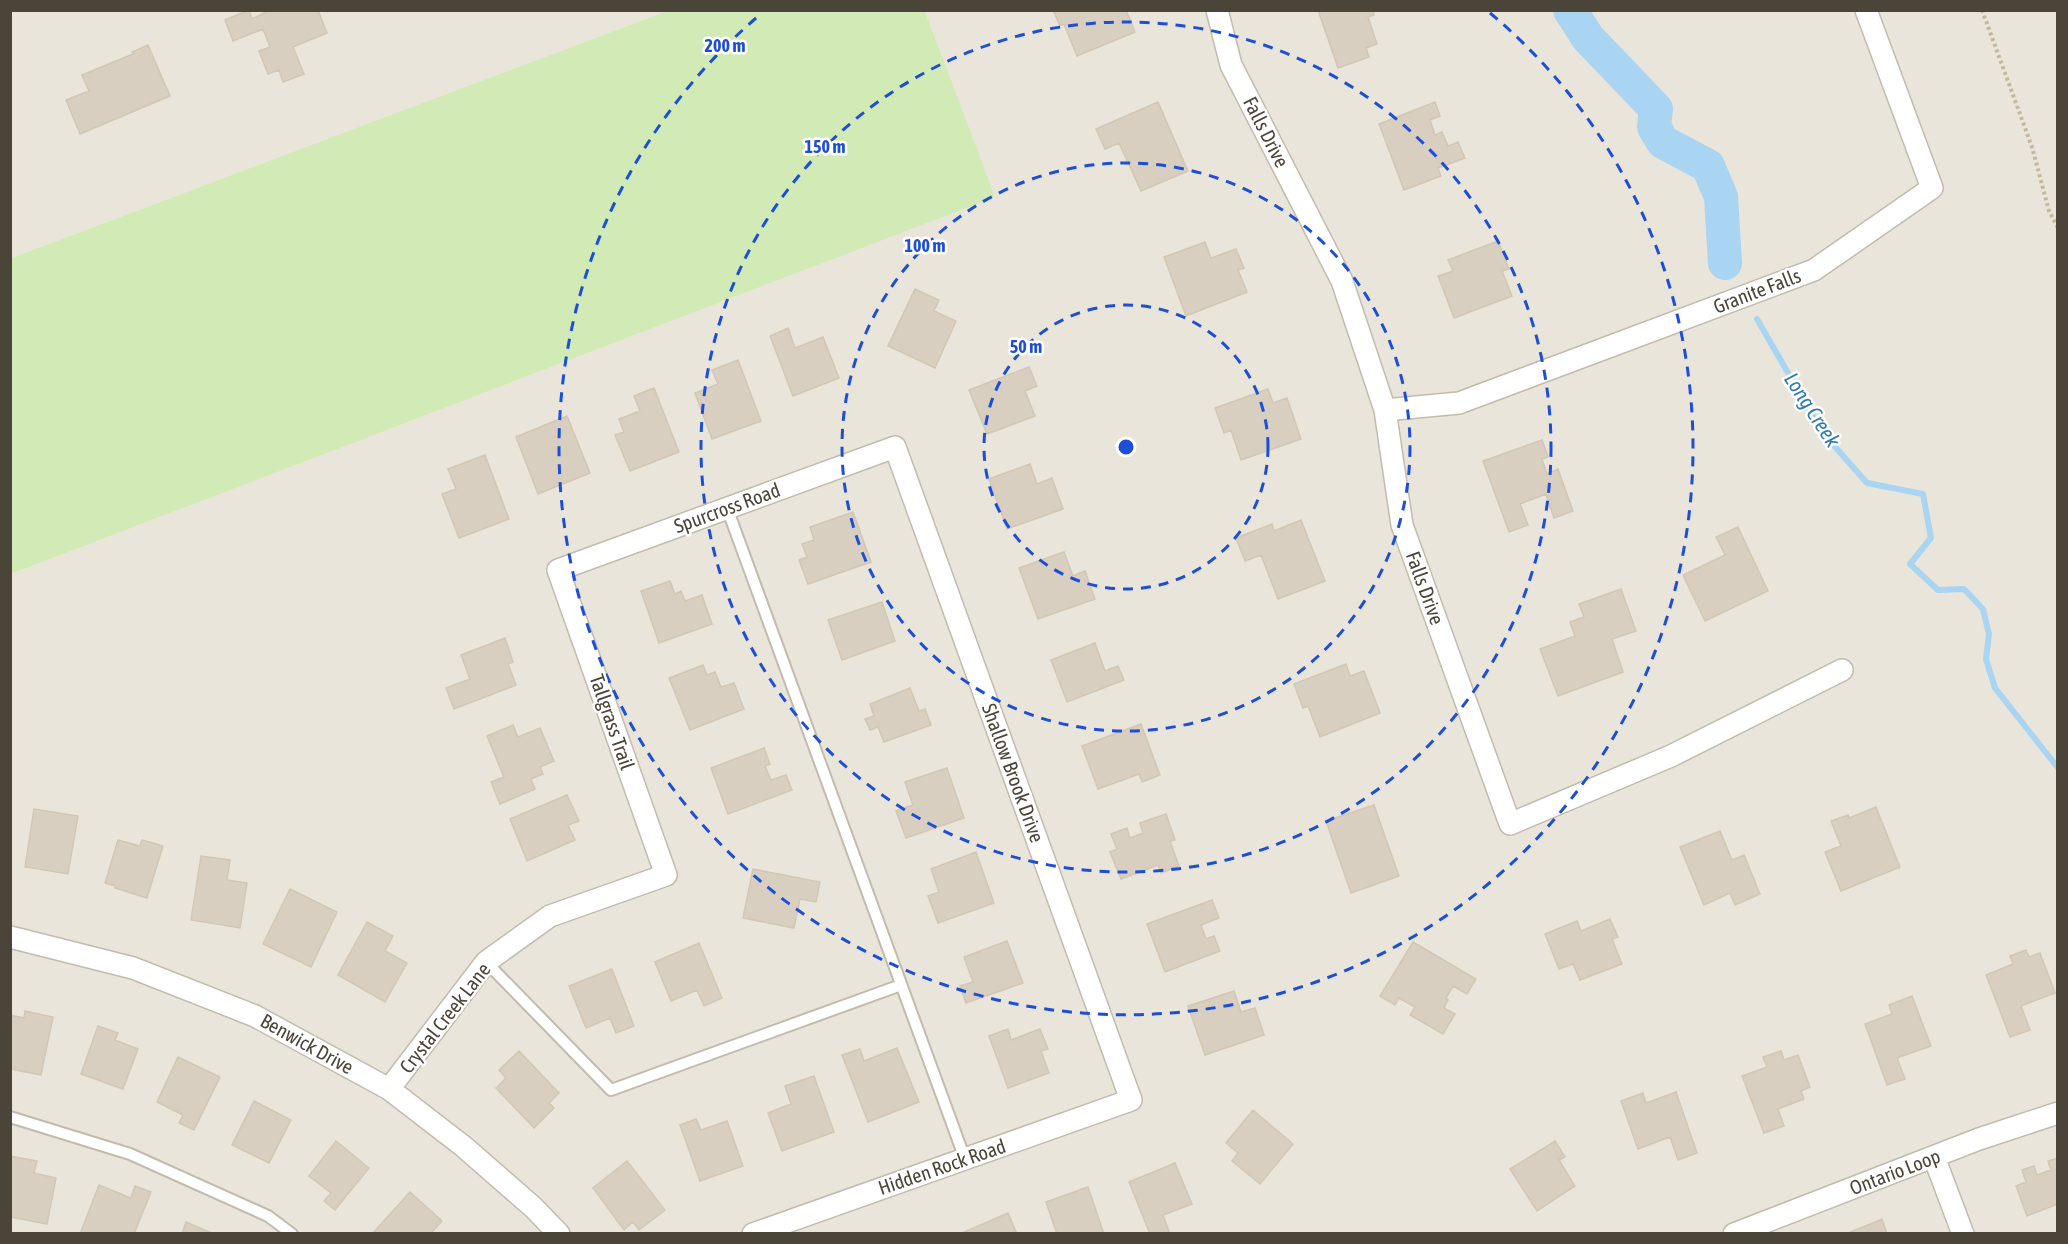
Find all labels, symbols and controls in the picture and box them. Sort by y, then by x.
text: 200 m [705,35,745,56]
street label: Falls Drive [1239,93,1294,171]
text: 150 m [805,136,845,157]
text: 100 m [905,235,945,256]
street label: Granite Falls [1710,263,1804,318]
text: 50 m [1010,336,1042,357]
water label: Long Creek [1780,368,1846,452]
centre of rings [1116,437,1136,457]
street label: Spurcross Road [671,478,783,537]
street label: Falls Drive [1402,548,1449,628]
street label: Tallgrass Trail [585,671,640,773]
street label: Shallow Brook Drive [978,700,1049,845]
street label: Crystal Creek Lane [394,958,495,1077]
street label: Benwick Drive [257,1009,358,1078]
street label: Hidden Rock Road [875,1134,1009,1199]
street label: Ontario Loop [1846,1144,1943,1199]

